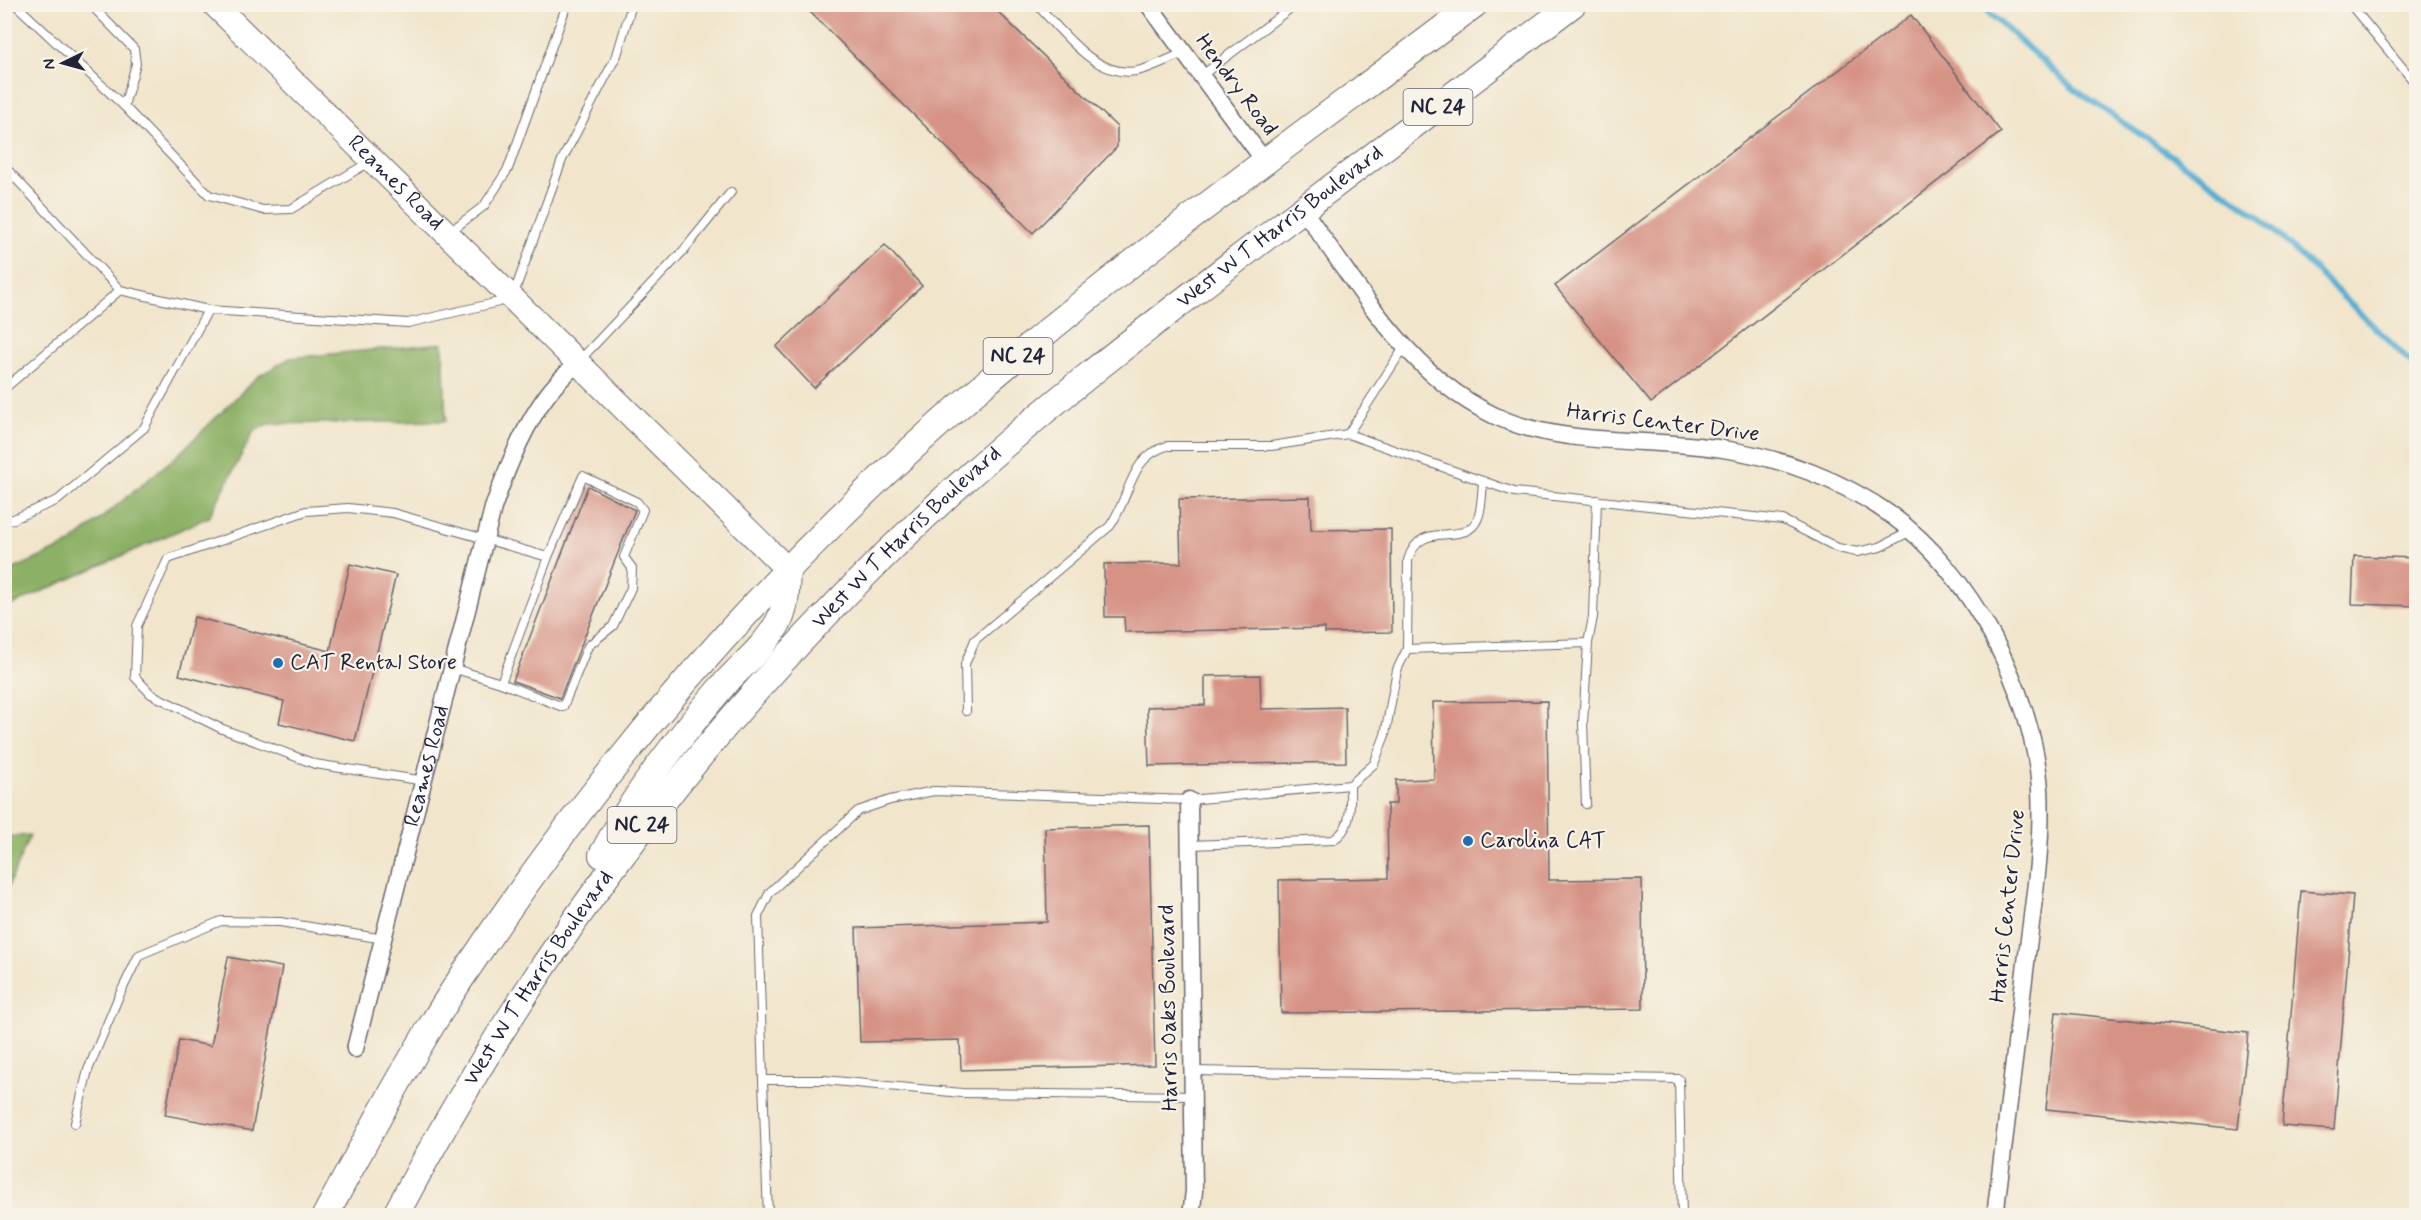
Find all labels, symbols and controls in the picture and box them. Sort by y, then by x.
street label: Hendry Road [1189,28,1283,142]
north arrow [33,33,93,93]
text: N [39,58,60,70]
road number: NC 24 [1404,89,1472,125]
street label: Reames Road [341,129,450,237]
street label: West W T Harris Boulevard [1171,139,1389,315]
road number: NC 24 [984,338,1052,374]
street label: Harris Center Drive [1565,397,1761,449]
street label: West W T Harris Boulevard [806,440,1007,635]
place label: CAT Rental Store [290,649,457,677]
marker: CAT Rental Store [271,656,285,670]
street label: Reames Road [398,702,456,830]
road number: NC 24 [608,807,676,843]
street label: Harris Center Drive [1984,808,2032,1004]
place label: Carolina CAT [1480,827,1606,855]
marker: Carolina CAT [1461,834,1475,848]
street label: West W T Harris Boulevard [457,865,620,1091]
street label: Harris Oaks Boulevard [1153,904,1185,1112]

